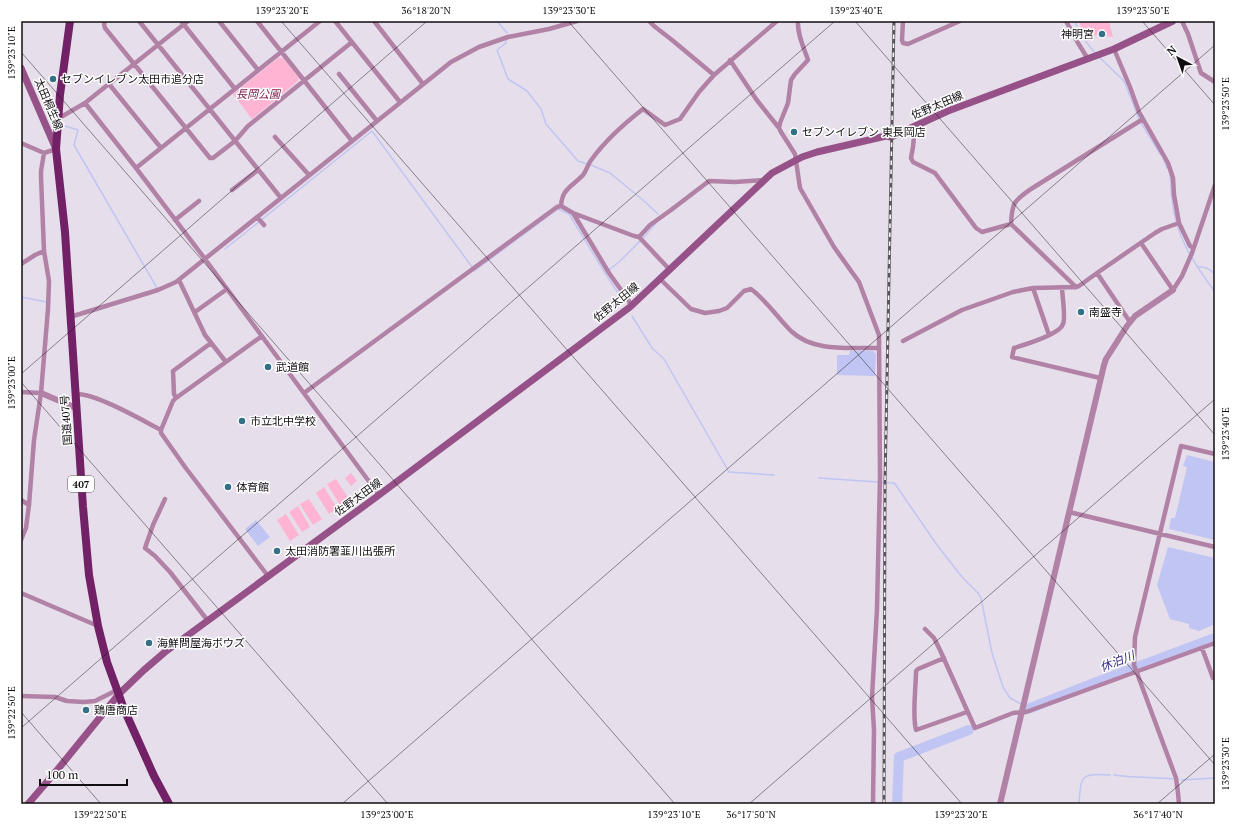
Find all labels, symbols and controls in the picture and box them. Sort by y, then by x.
text: 139°23'20"E [255,4,309,17]
text: 36°18'20"N [401,4,451,17]
text: 139°23'30"E [542,4,596,17]
text: 139°23'40"E [829,4,883,17]
text: 139°23'50"E [1116,4,1170,17]
text: 139°23'10"E [5,26,18,80]
place label: 神明宮 [1061,27,1094,41]
marker: 神明宮 [1097,29,1107,39]
north arrow [1158,38,1198,78]
text: N [1164,42,1180,58]
place label: セブンイレブン太田市追分店 [61,72,204,86]
marker: セブンイレブン太田市追分店 [48,74,58,84]
street label: 太田桐生線 [32,76,66,132]
text: 139°23'50"E [1219,77,1232,131]
park label: 長岡公園 [236,87,282,101]
street label: 佐野太田線 [909,88,965,122]
place label: セブンイレブン 東長岡店 [802,125,926,139]
marker: セブンイレブン 東長岡店 [789,127,799,137]
street label: 佐野太田線 [590,279,642,325]
place label: 南盛寺 [1089,305,1122,319]
marker: 南盛寺 [1076,307,1086,317]
text: 139°23'00"E [5,356,18,410]
place label: 武道館 [276,360,309,374]
marker: 武道館 [263,362,273,372]
street label: 国道407号 [57,394,75,446]
text: 139°23'40"E [1219,407,1232,461]
place label: 市立北中学校 [250,414,316,428]
marker: 市立北中学校 [237,416,247,426]
street label: 佐野太田線 [332,475,384,519]
road number: 407 [68,476,94,492]
place label: 体育館 [236,480,269,494]
marker: 体育館 [223,482,233,492]
place label: 太田消防署韮川出張所 [285,544,396,558]
marker: 太田消防署韮川出張所 [272,546,282,556]
place label: 海鮮問屋海ボウズ [157,636,245,650]
marker: 海鮮問屋海ボウズ [144,638,154,648]
water label: 休泊川 [1098,647,1138,674]
text: 139°22'50"E [5,686,18,740]
place label: 鶏唐商店 [94,703,138,717]
marker: 鶏唐商店 [81,705,91,715]
text: 139°23'30"E [1219,737,1232,791]
scale bar [40,761,127,787]
text: 100 m [46,767,79,782]
text: 139°22'50"E [73,808,127,821]
text: 139°23'00"E [360,808,414,821]
text: 139°23'10"E [647,808,701,821]
text: 36°17'50"N [726,808,776,821]
text: 139°23'20"E [934,808,988,821]
text: 36°17'40"N [1133,808,1183,821]

